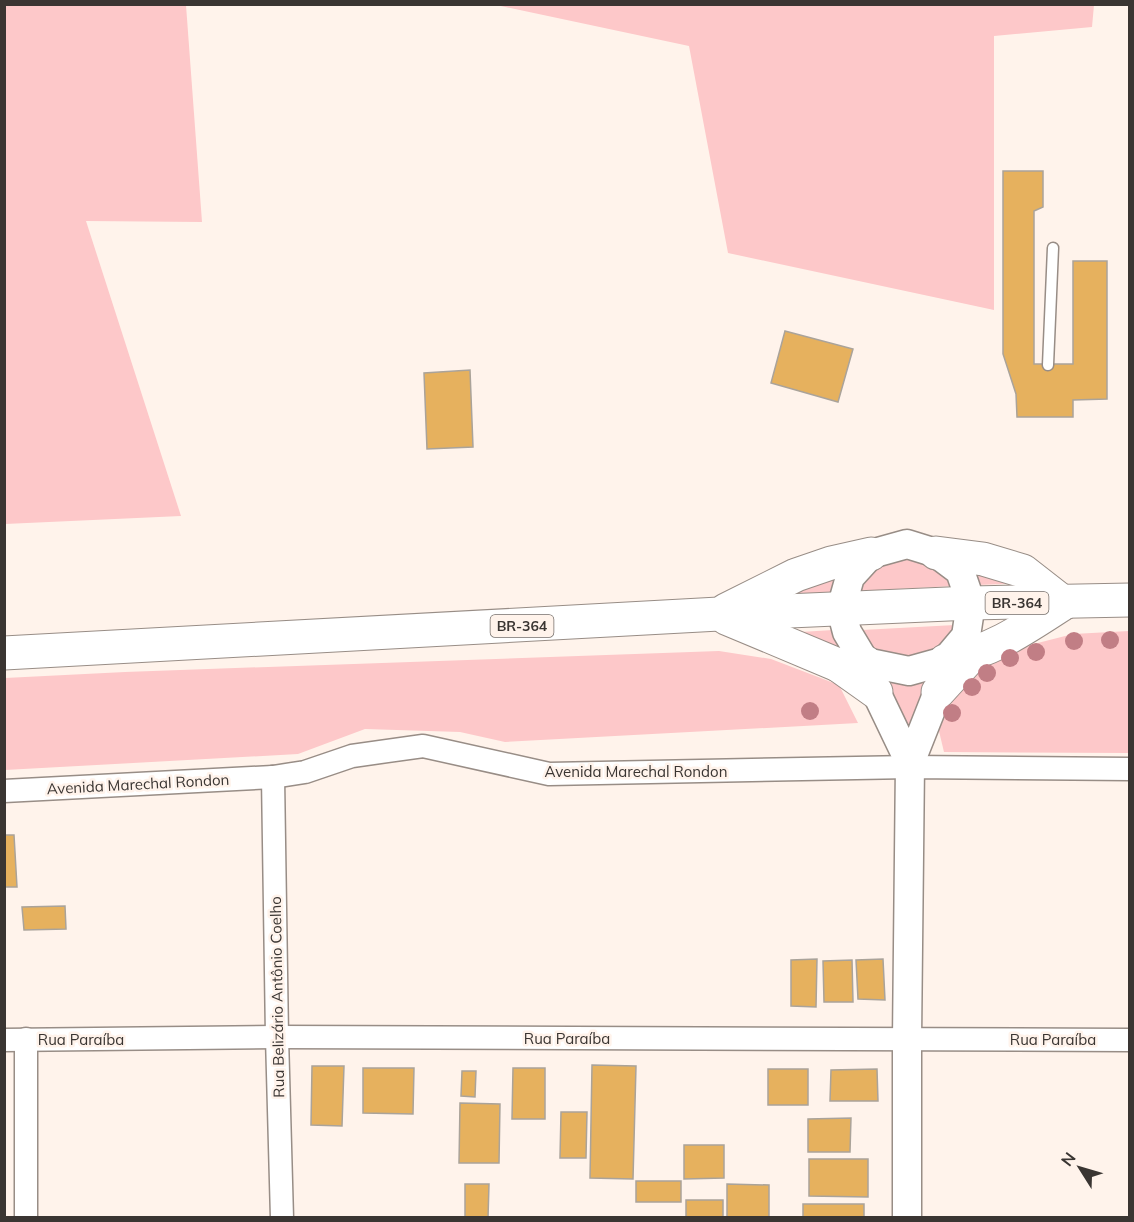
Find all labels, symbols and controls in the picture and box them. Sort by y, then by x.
road number: BR-364 [986,592,1048,614]
road number: BR-364 [490,615,554,637]
street label: Avenida Marechal Rondon [545,762,727,781]
street label: Avenida Marechal Rondon [46,770,230,798]
street label: Rua Belizário Antônio Coelho [266,896,288,1098]
street label: Rua Paraíba [524,1029,610,1048]
street label: Rua Paraíba [38,1030,124,1049]
street label: Rua Paraíba [1010,1030,1096,1049]
north arrow [1050,1138,1110,1198]
text: N [1056,1148,1080,1170]

